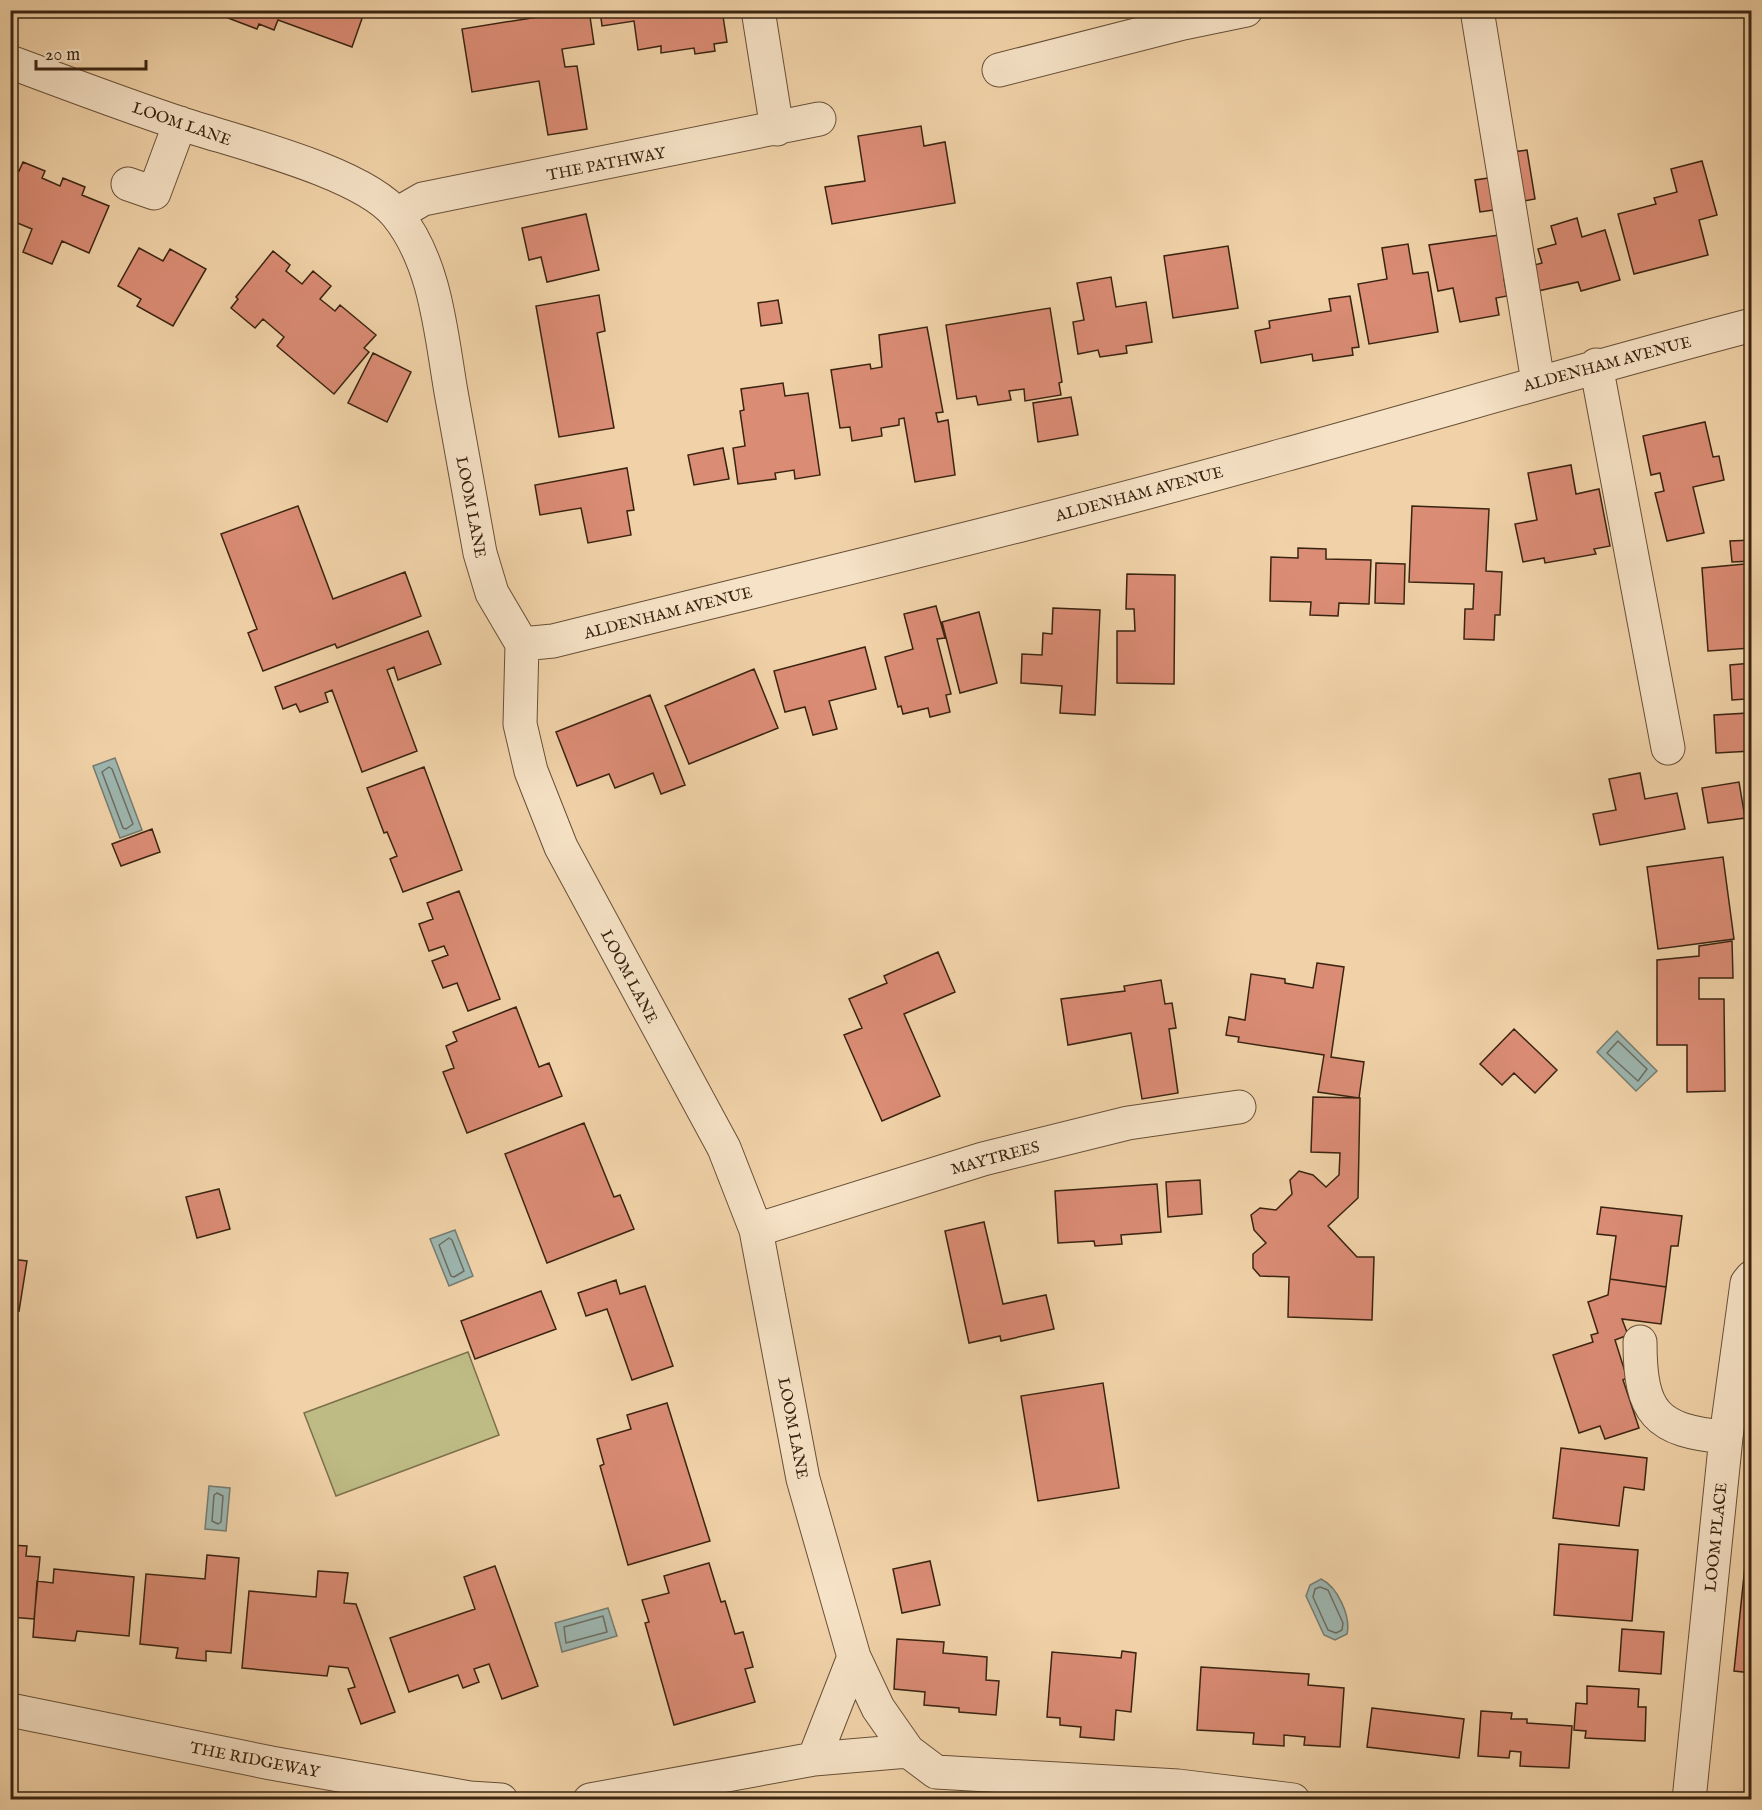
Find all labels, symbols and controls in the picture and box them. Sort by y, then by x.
scale bar [36,33,146,71]
text: 20 m [45,44,80,67]
street label: LOOM LANE [129,99,234,151]
street label: THE PATHWAY [545,143,669,186]
street label: ALDENHAM AVENUE [1520,333,1694,397]
street label: LOOM LANE [450,455,490,560]
street label: ALDENHAM AVENUE [1052,463,1226,527]
street label: ALDENHAM AVENUE [581,583,755,645]
street label: LOOM LANE [595,927,661,1027]
street label: MAYTREES [949,1137,1042,1180]
street label: LOOM LANE [772,1376,812,1481]
street label: LOOM PLACE [1701,1481,1733,1593]
street label: THE RIDGEWAY [188,1739,322,1784]

